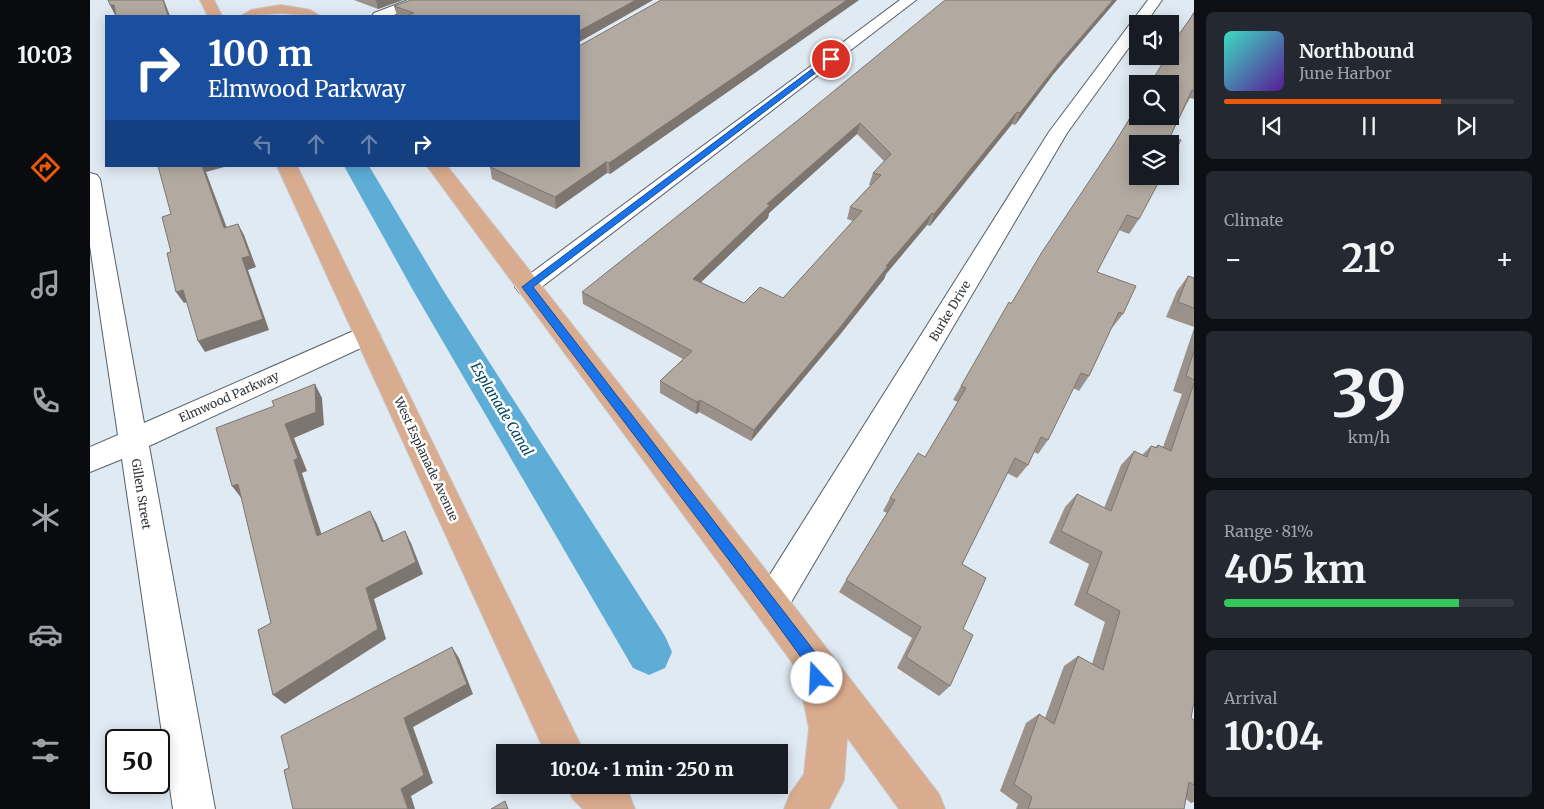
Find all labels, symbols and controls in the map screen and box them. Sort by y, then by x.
map controls [1129,15,1179,185]
button: sound [1129,15,1179,65]
text: 100 m [208,32,313,76]
icon: right [125,35,190,100]
pin [810,38,852,80]
text: Northbound [1299,39,1414,63]
text: 10:03 [17,41,73,69]
icon: arrive [817,45,845,73]
text: June Harbor [1299,63,1392,83]
text: Elmwood Parkway [208,75,406,103]
button: search [1129,75,1179,125]
icon: previous [1258,112,1286,140]
icon: pause [1355,112,1383,140]
icon: next [1452,112,1480,140]
icon: left [249,130,277,158]
icon: ahead [302,130,330,158]
icon: ahead [355,130,383,158]
icon: right [408,130,436,158]
button: layers [1129,135,1179,185]
icon: directions [28,150,63,185]
text: Climate [1224,210,1283,230]
text: 21° [1342,235,1396,282]
text: − [1224,241,1243,277]
text: + [1495,241,1514,277]
icon: music [28,267,63,302]
street label: Burke Drive [926,278,974,344]
text: 39 [1331,353,1407,435]
water label: Esplanade Canal [467,359,537,459]
street label: Elmwood Parkway [176,368,281,425]
icon: phone [28,383,63,418]
street label: West Esplanade Avenue [391,393,462,523]
text: km/h [1348,427,1390,447]
street label: Gillen Street [129,458,155,531]
icon: climate [28,500,63,535]
text: Range · 81% [1224,521,1313,541]
text: 405 km [1224,546,1366,593]
icon: car [28,617,63,652]
position arrow [790,651,842,703]
text: Arrival [1224,688,1277,708]
text: 10:04 [1224,713,1323,760]
speed limit sign: 50 [105,729,170,794]
icon: filters [28,733,63,768]
text: 10:04 · 1 min · 250 m [550,757,734,781]

